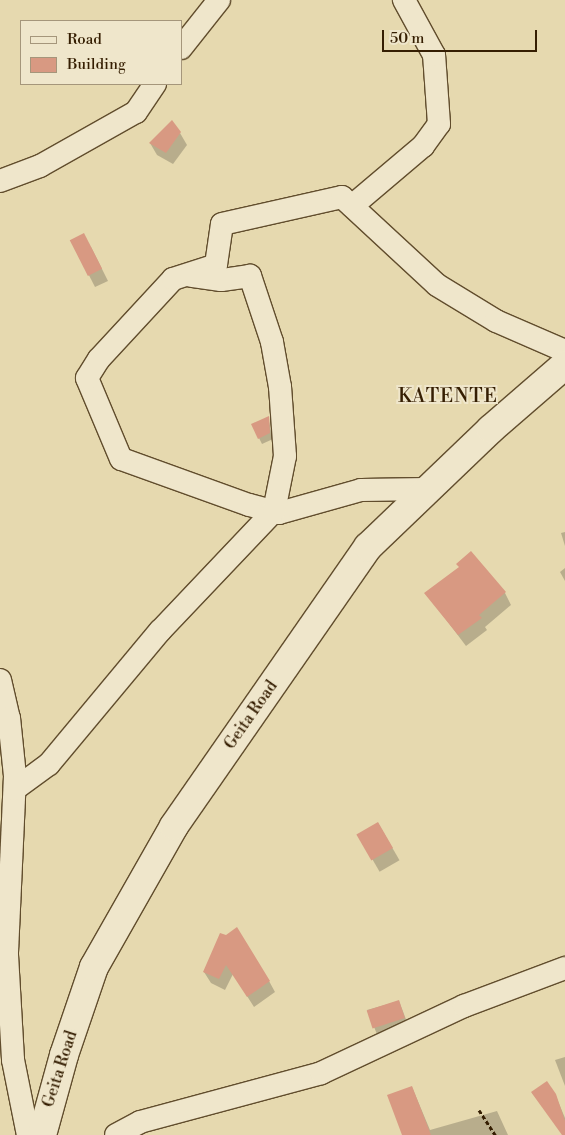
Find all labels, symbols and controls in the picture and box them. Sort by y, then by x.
legend [20,20,182,85]
scale bar [385,20,540,52]
text: 50 m [390,29,424,48]
text: Road [67,30,102,49]
text: Building [67,55,126,74]
district label: KATENTE [397,386,499,408]
street label: Geita Road [220,677,282,753]
street label: Geita Road [39,1028,81,1110]

